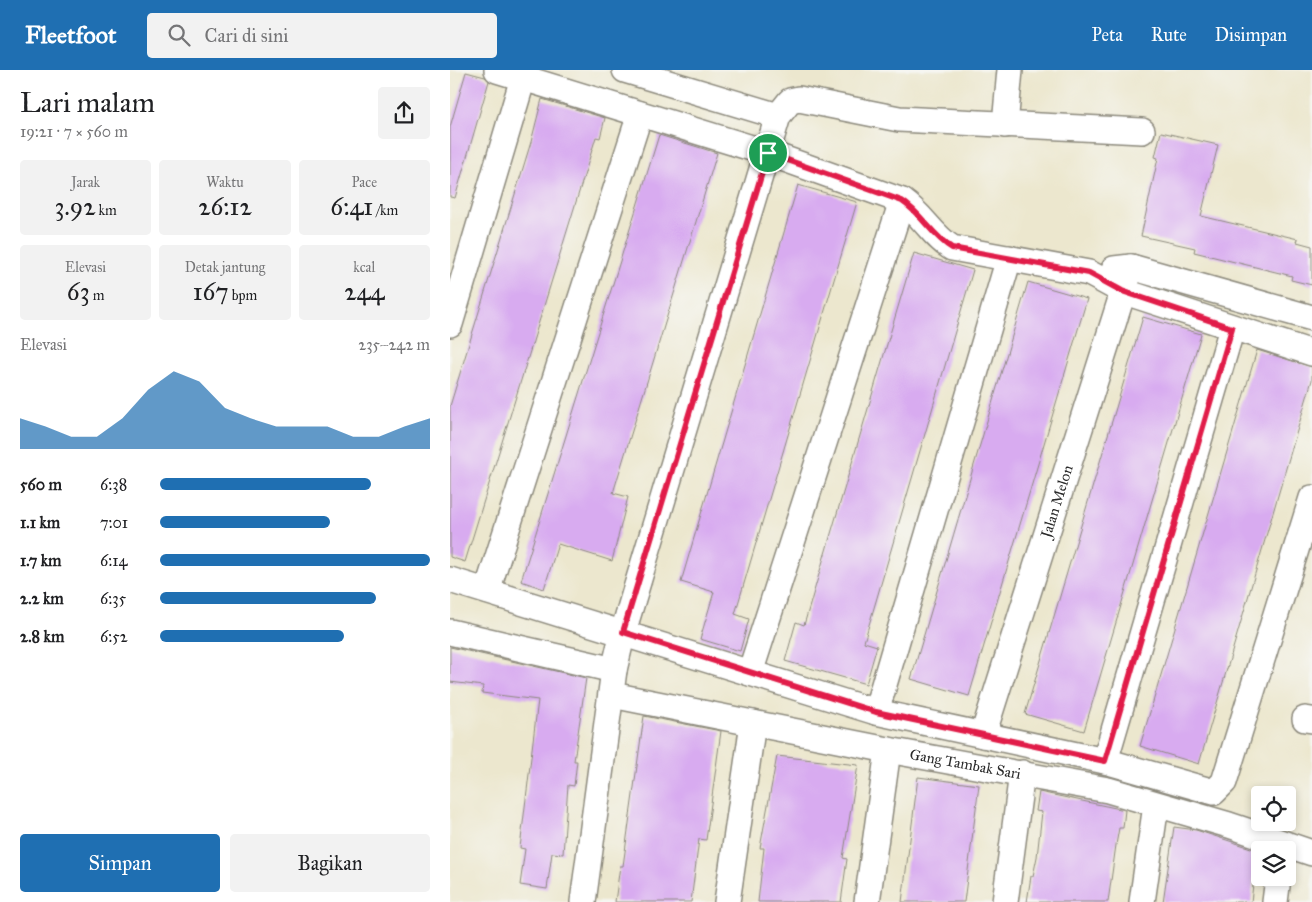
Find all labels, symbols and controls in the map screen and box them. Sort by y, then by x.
search box [147,13,497,58]
text: Fleetfoot [25,20,117,50]
icon: search [165,21,193,49]
text: Cari di sini [205,24,288,47]
text: Peta [1092,24,1123,46]
text: Rute [1151,24,1187,46]
text: Disimpan [1215,24,1287,46]
text: Lari malam [20,85,155,120]
button: share [378,87,430,139]
text: 19:21 · 7 × 560 m [20,122,128,141]
pin [747,132,789,174]
icon: arrive [754,139,782,167]
text: Jarak [71,174,100,191]
text: Waktu [206,174,244,191]
text: Pace [352,174,377,191]
text: 3.92 [55,191,96,222]
text: 26:12 [198,191,252,222]
text: 6:41 [330,191,373,222]
text: km [96,202,117,219]
text: /km [373,202,398,219]
text: Elevasi [65,259,106,276]
text: Detak jantung [185,259,265,276]
text: kcal [353,259,375,276]
text: 63 [67,276,90,307]
text: 167 [193,276,229,307]
text: 244 [344,276,384,307]
text: m [90,287,104,304]
text: bpm [229,287,257,304]
text: Elevasi [20,335,67,354]
text: 235–242 m [358,335,430,354]
street label: Jalan Melon [1036,463,1077,542]
text: 560 m [20,475,62,494]
text: 6:38 [100,475,127,494]
text: 1.1 km [20,513,60,532]
text: 7:01 [100,513,128,532]
text: 1.7 km [20,551,62,570]
text: 6:14 [100,551,127,570]
text: 2.2 km [20,589,64,608]
text: 6:35 [100,589,126,608]
text: 2.8 km [20,627,64,646]
text: 6:52 [100,627,128,646]
street label: Gang Tambak Sari [908,745,1022,783]
map controls [1251,786,1296,886]
button: locate [1251,786,1296,831]
button: Simpan [20,834,220,892]
button: Bagikan [230,834,430,892]
button: layers [1251,841,1296,886]

